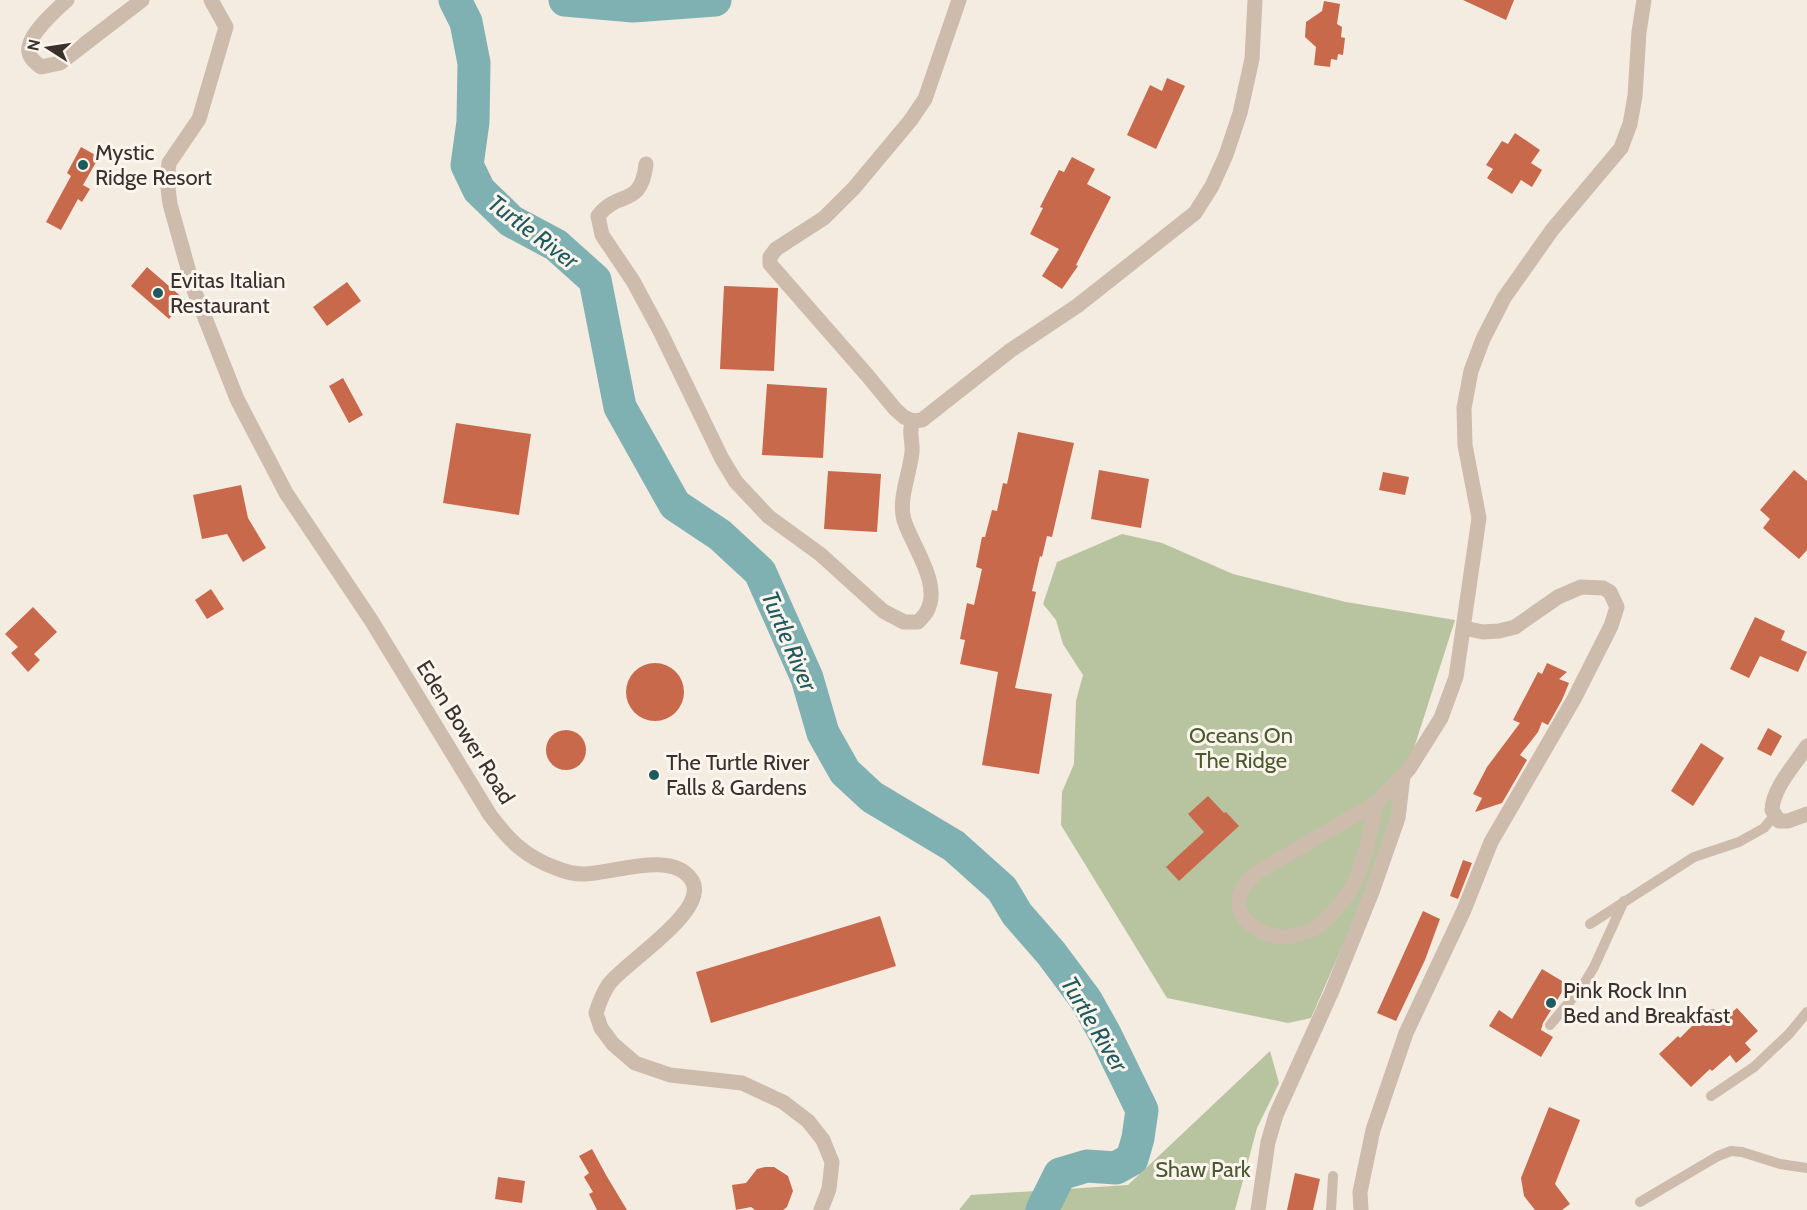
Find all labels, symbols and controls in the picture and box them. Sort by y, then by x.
north arrow [18,18,78,78]
text: N [23,37,44,52]
place label: Mystic Ridge Resort [95,139,212,191]
marker: Mystic Ridge Resort [76,158,90,172]
water label: Turtle River [482,188,586,276]
place label: Evitas Italian Restaurant [170,267,285,319]
marker: Evitas Italian Restaurant [151,286,165,300]
water label: Turtle River [755,586,824,697]
street label: Eden Bower Road [411,655,521,809]
park label: Oceans On The Ridge [1189,722,1293,774]
place label: The Turtle River Falls & Gardens [666,749,809,801]
marker: The Turtle River Falls & Gardens [647,768,661,782]
water label: Turtle River [1055,971,1135,1078]
place label: Pink Rock Inn Bed and Breakfast [1563,977,1731,1029]
marker: Pink Rock Inn Bed and Breakfast [1544,996,1558,1010]
park label: Shaw Park [1155,1156,1251,1183]

